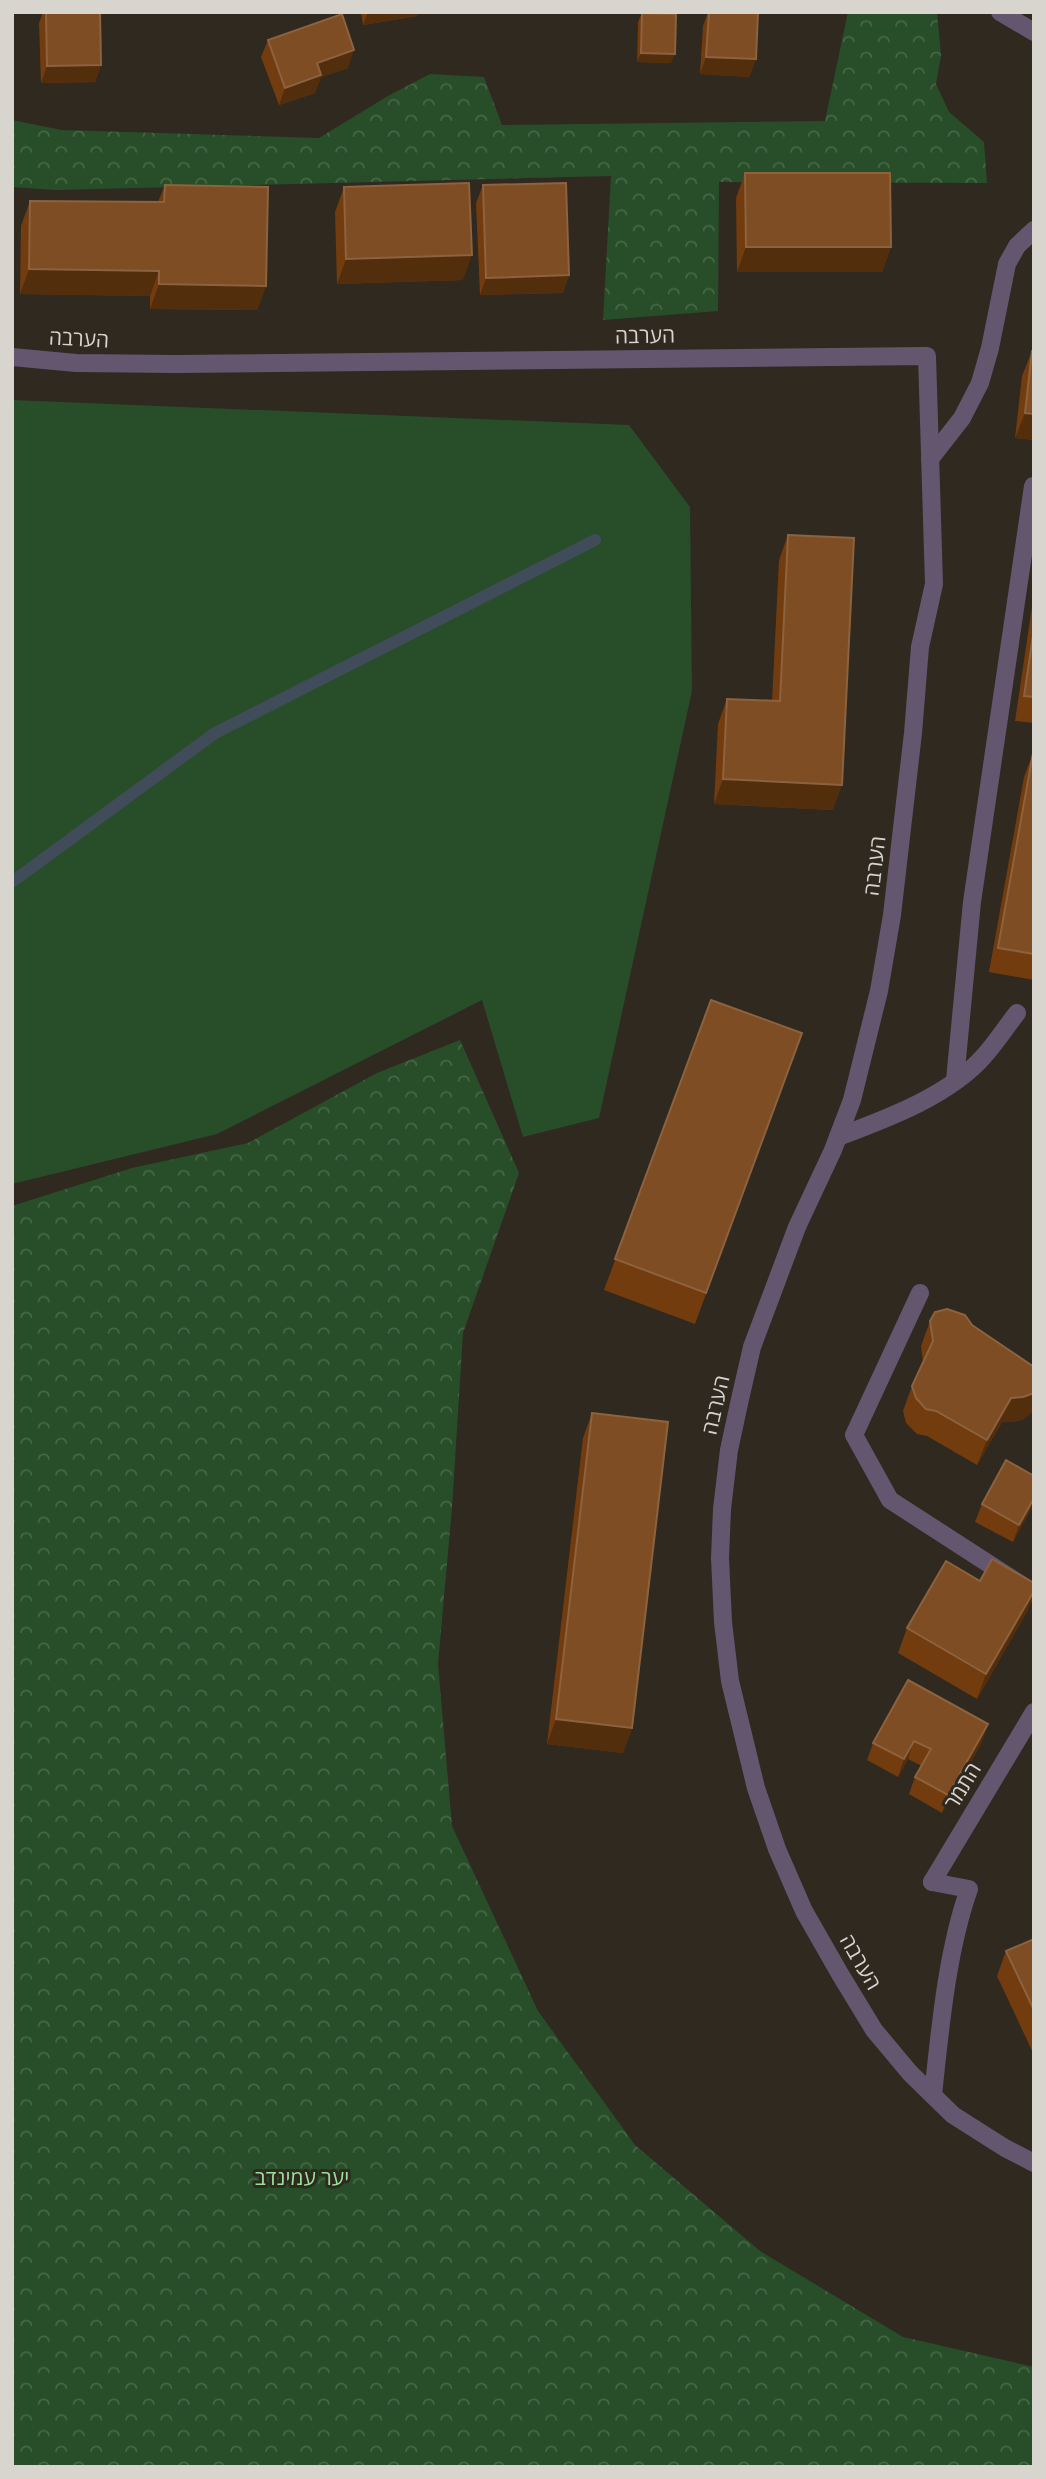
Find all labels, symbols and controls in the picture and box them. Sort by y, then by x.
street label: הערבה [615,320,675,350]
street label: הערבה [48,322,110,354]
street label: הערבה [856,834,892,897]
street label: הערבה [695,1372,735,1437]
street label: התמר [937,1757,987,1814]
street label: הערבה [834,1928,888,1995]
park label: יער עמינדב [255,2163,349,2191]

